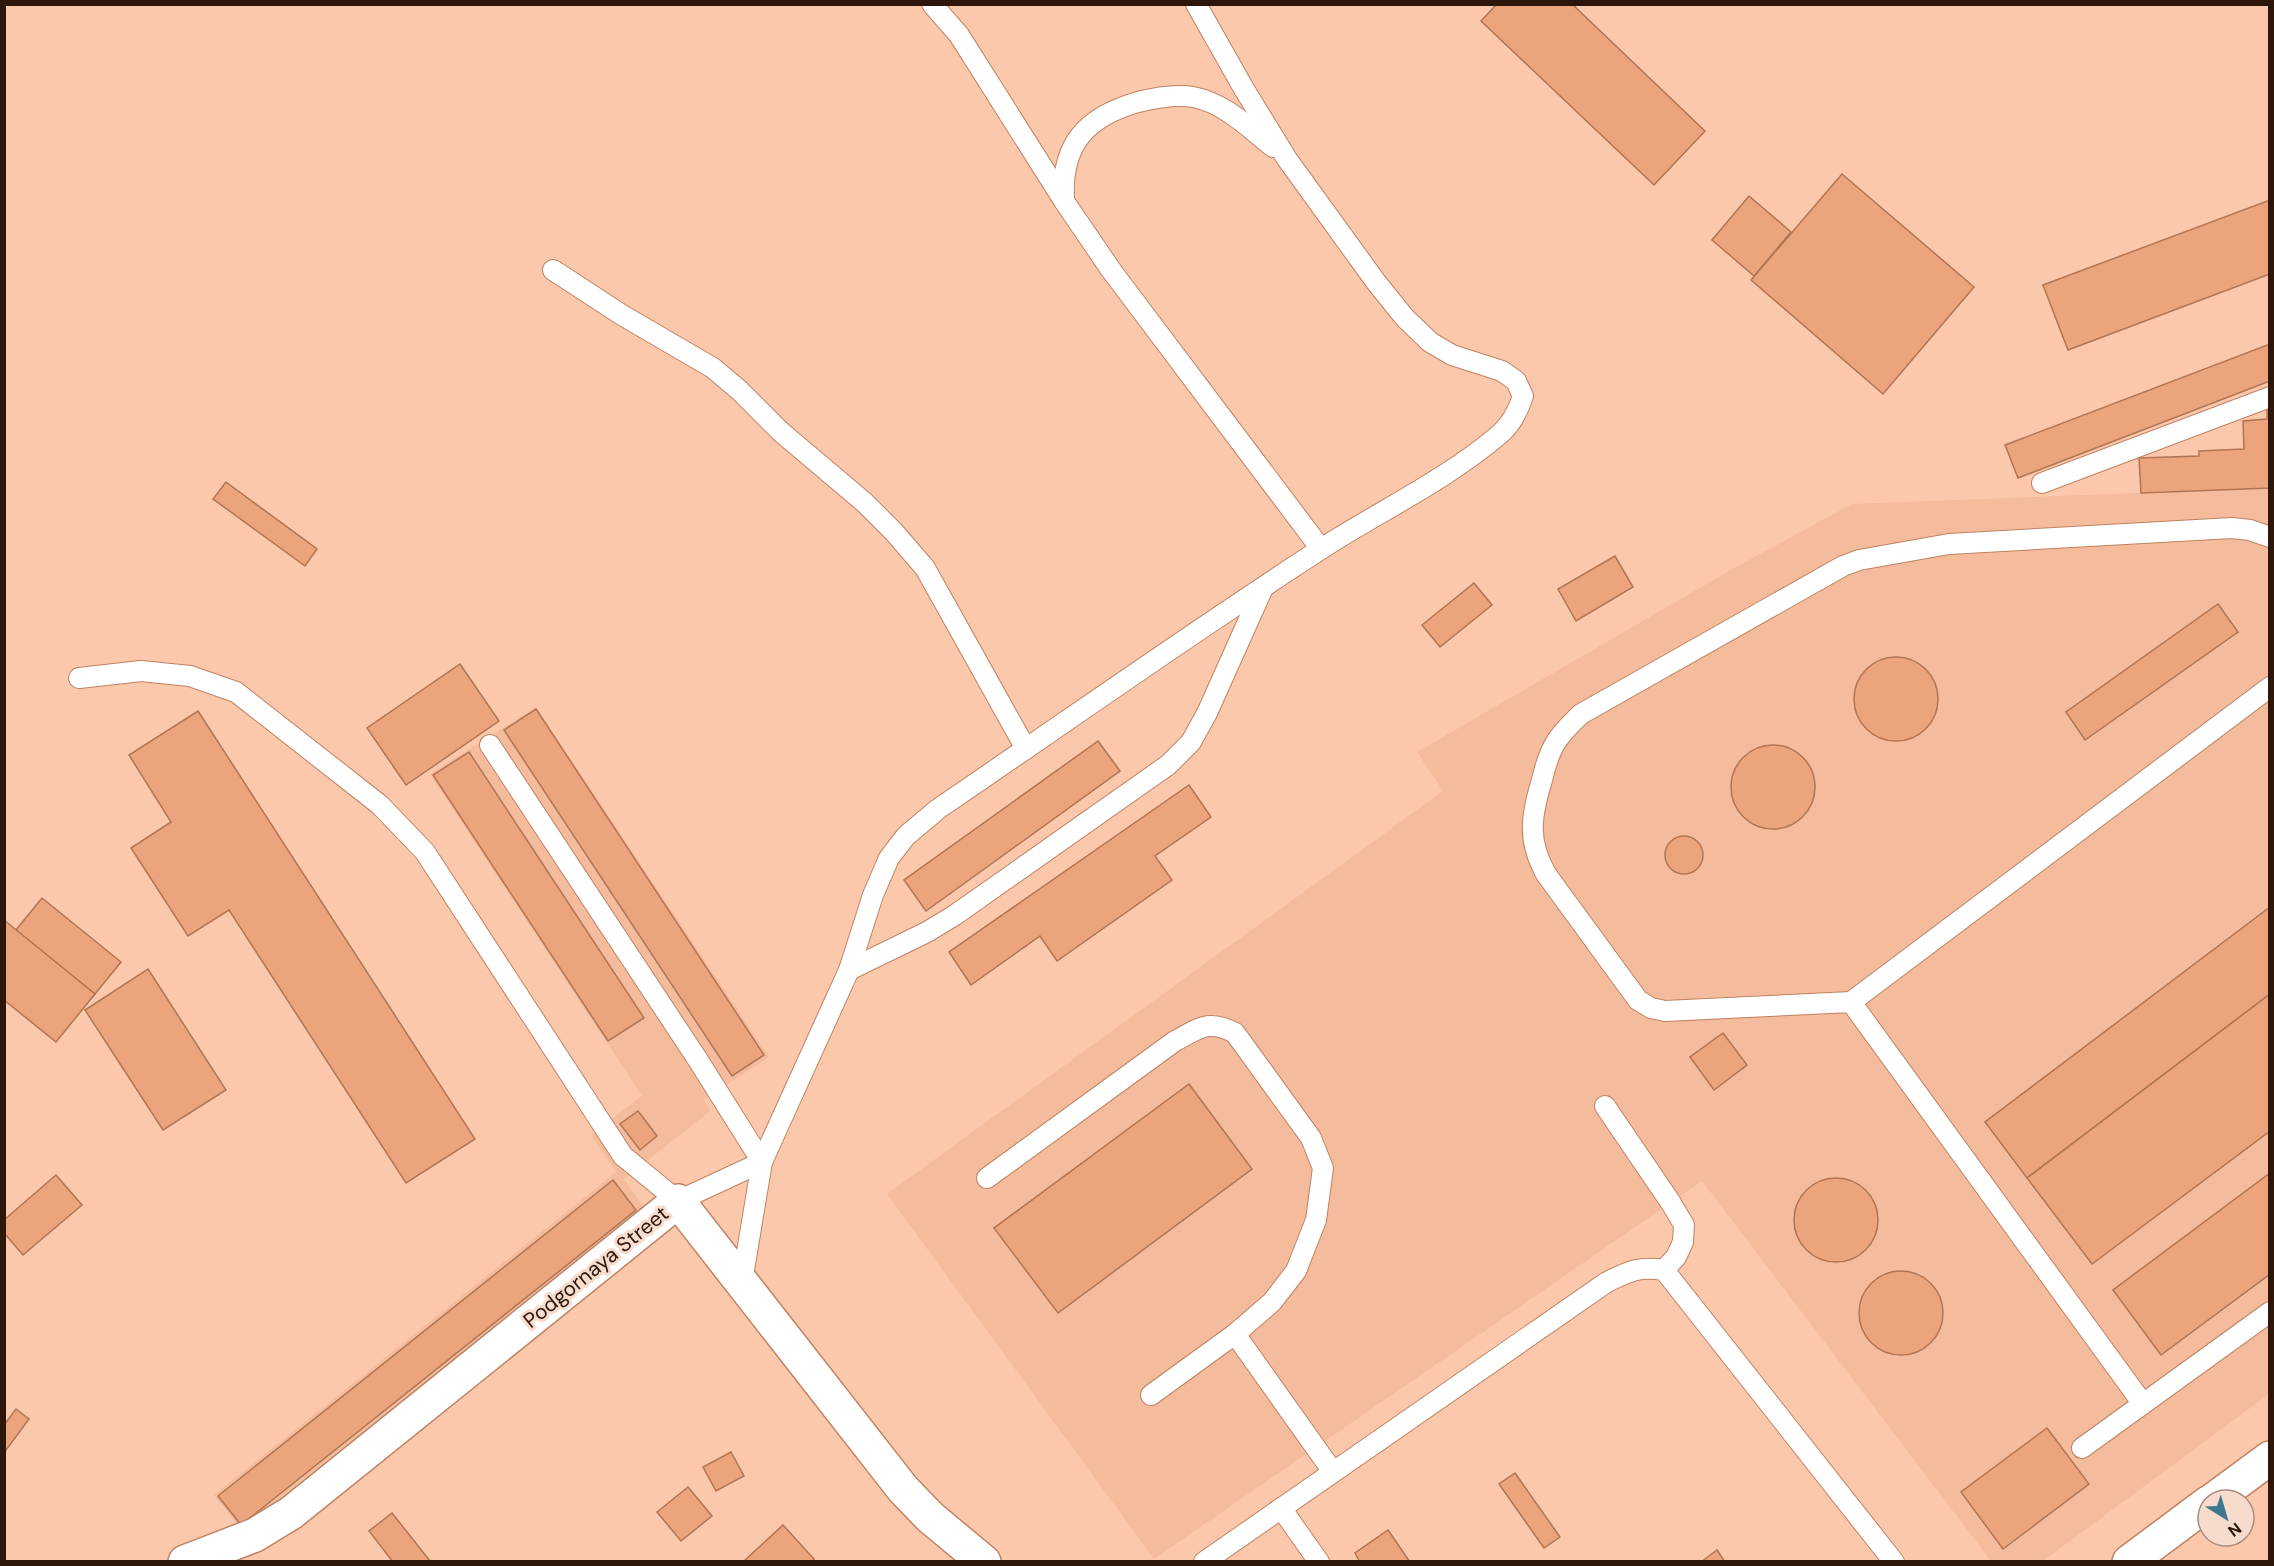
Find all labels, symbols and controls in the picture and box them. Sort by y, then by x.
street label: Podgornaya Street [517,1200,675,1334]
north arrow [2196,1488,2256,1548]
text: N [2224,1518,2246,1541]

